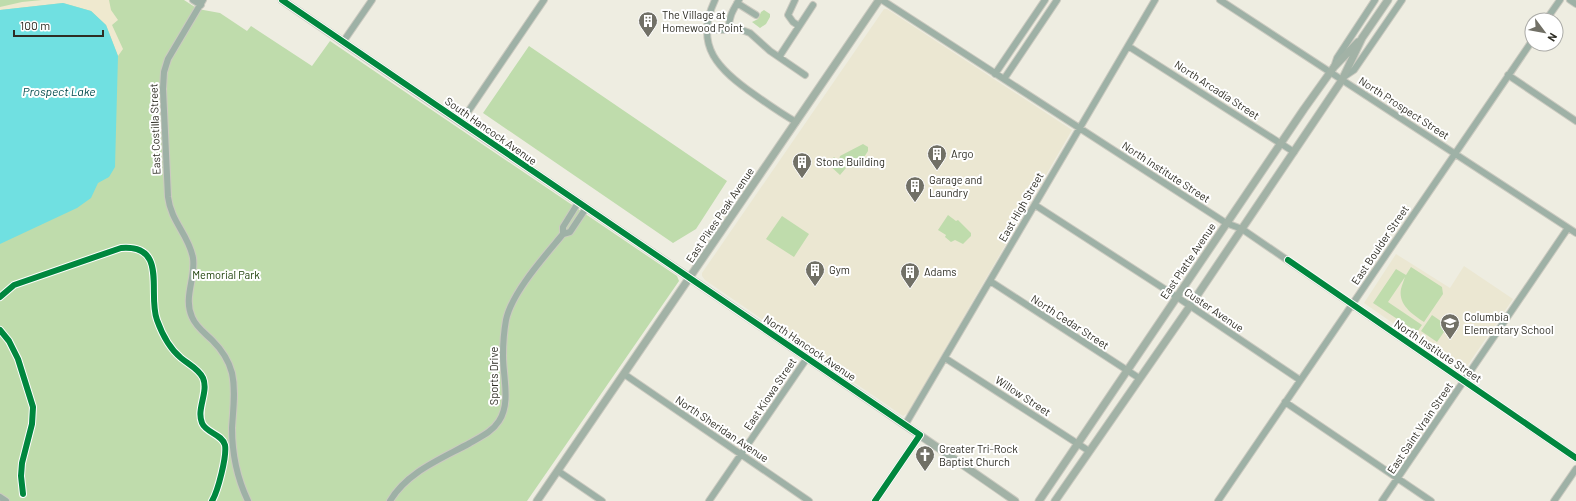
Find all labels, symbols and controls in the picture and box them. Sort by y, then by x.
place label: The Village at Homewood Point [662,8,743,34]
building icon: The Village at Homewood Point [637,10,659,38]
scale bar [14,12,103,38]
north arrow [1524,12,1564,52]
text: 100 m [20,18,50,32]
text: N [1545,31,1560,44]
street label: North Arcadia Street [1172,57,1262,122]
street label: North Prospect Street [1357,73,1452,142]
street label: East Costilla Street [146,83,163,175]
water label: Prospect Lake [23,84,95,98]
street label: South Hancock Avenue [443,94,540,167]
street label: North Institute Street [1120,138,1213,205]
building icon: Argo [926,143,948,171]
place label: Argo [951,147,973,160]
building icon: Stone Building [791,151,813,179]
place label: Stone Building [816,155,885,168]
street label: East Pikes Peak Avenue [683,165,756,265]
street label: East High Street [995,170,1046,244]
place label: Garage and Laundry [929,173,982,199]
building icon: Garage and Laundry [904,175,926,203]
street label: East Boulder Street [1348,202,1411,287]
street label: East Platte Avenue [1157,220,1218,301]
building icon: Gym [804,259,826,287]
building icon: Adams [899,261,921,289]
place label: Gym [829,263,850,276]
place label: Adams [924,265,957,278]
park label: Memorial Park [192,268,260,281]
street label: Custer Avenue [1182,285,1247,334]
street label: North Cedar Street [1029,292,1112,352]
place label: Columbia Elementary School [1464,310,1554,336]
street label: North Hancock Avenue [762,312,859,383]
school or university icon: Columbia Elementary School [1439,312,1461,340]
street label: North Institute Street [1392,317,1484,385]
street label: Sports Drive [487,347,500,405]
street label: East Kiowa Street [741,355,799,432]
street label: Willow Street [993,373,1053,418]
street label: East Saint Vrain Street [1384,379,1455,476]
street label: North Sheridan Avenue [673,393,771,465]
place label: Greater Tri-Rock Baptist Church [939,442,1018,468]
church icon: Greater Tri-Rock Baptist Church [914,444,936,472]

